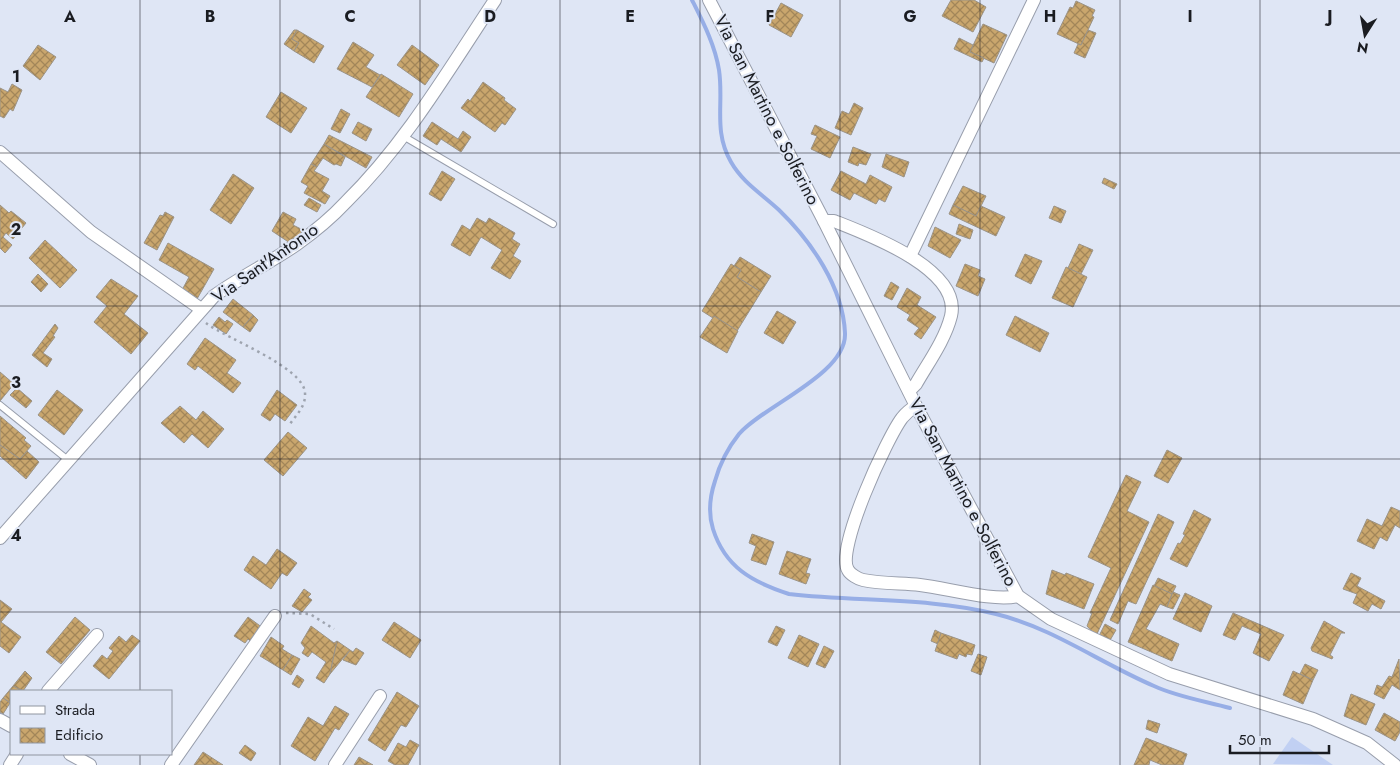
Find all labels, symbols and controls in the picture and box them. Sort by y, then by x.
text: A [63,5,76,28]
text: B [205,5,215,28]
text: C [344,5,356,28]
text: D [484,5,496,28]
text: E [625,5,635,28]
text: F [766,5,774,28]
text: G [903,5,917,28]
text: H [1044,5,1056,28]
text: I [1187,5,1193,28]
text: J [1324,5,1333,28]
street label: Via San Martino e Solferino [708,10,826,210]
north arrow [1340,10,1390,60]
text: N [1355,37,1370,59]
text: 1 [12,65,20,88]
street label: Via Sant'Antonio [206,216,324,309]
text: 2 [11,218,21,241]
text: 3 [11,371,21,394]
street label: Via San Martino e Solferino [902,393,1024,591]
text: 4 [10,524,22,547]
legend [10,690,172,755]
text: Strada [55,699,95,721]
scale bar [1230,722,1329,754]
text: Edificio [55,724,103,746]
text: 50 m [1238,729,1272,751]

